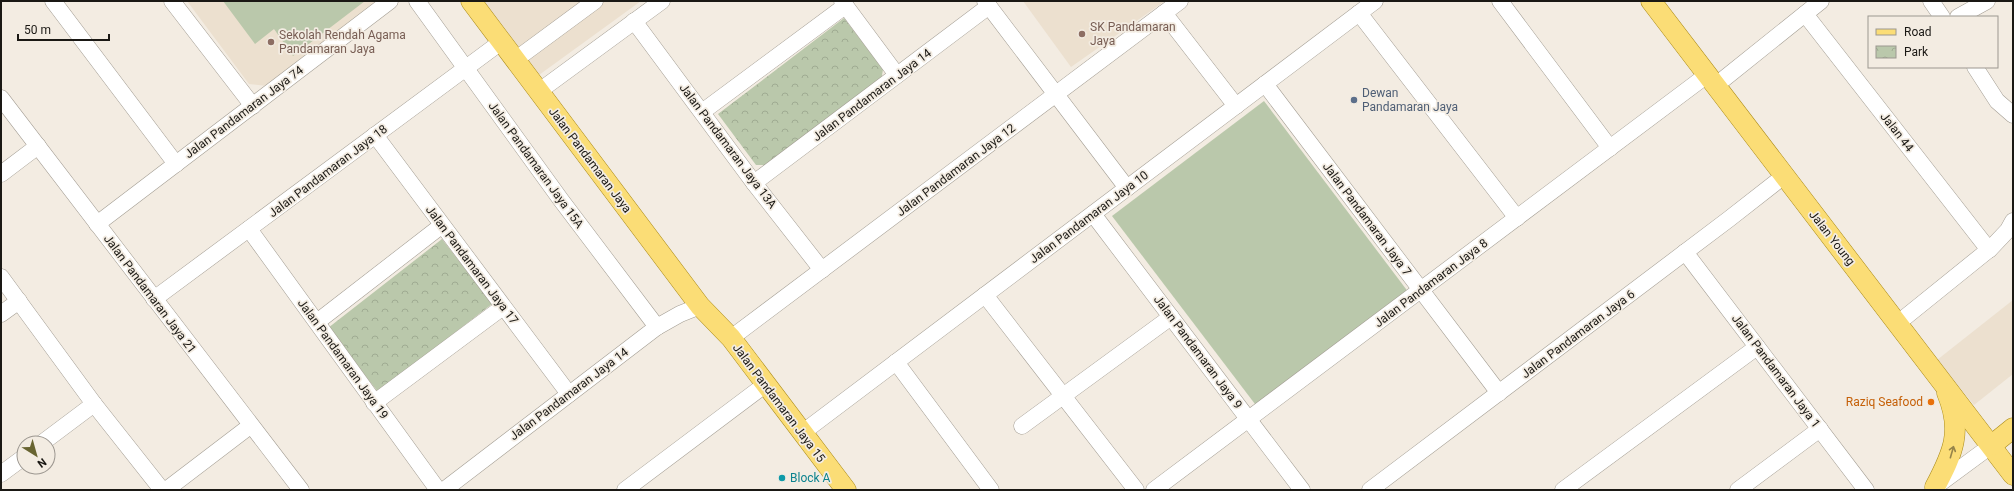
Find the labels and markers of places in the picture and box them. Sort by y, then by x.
place label: SK Pandamaran Jaya [1090,20,1176,48]
place label: Sekolah Rendah Agama Pandamaran Jaya [279,28,406,56]
marker: SK Pandamaran Jaya [1077,29,1087,39]
marker: Sekolah Rendah Agama Pandamaran Jaya [266,37,276,47]
place label: Dewan Pandamaran Jaya [1362,86,1458,114]
marker: Dewan Pandamaran Jaya [1349,95,1359,105]
place label: Raziq Seafood [1846,395,1923,409]
marker: Raziq Seafood [1926,397,1936,407]
place label: Block A [790,471,831,485]
marker: Block A [777,473,787,483]

